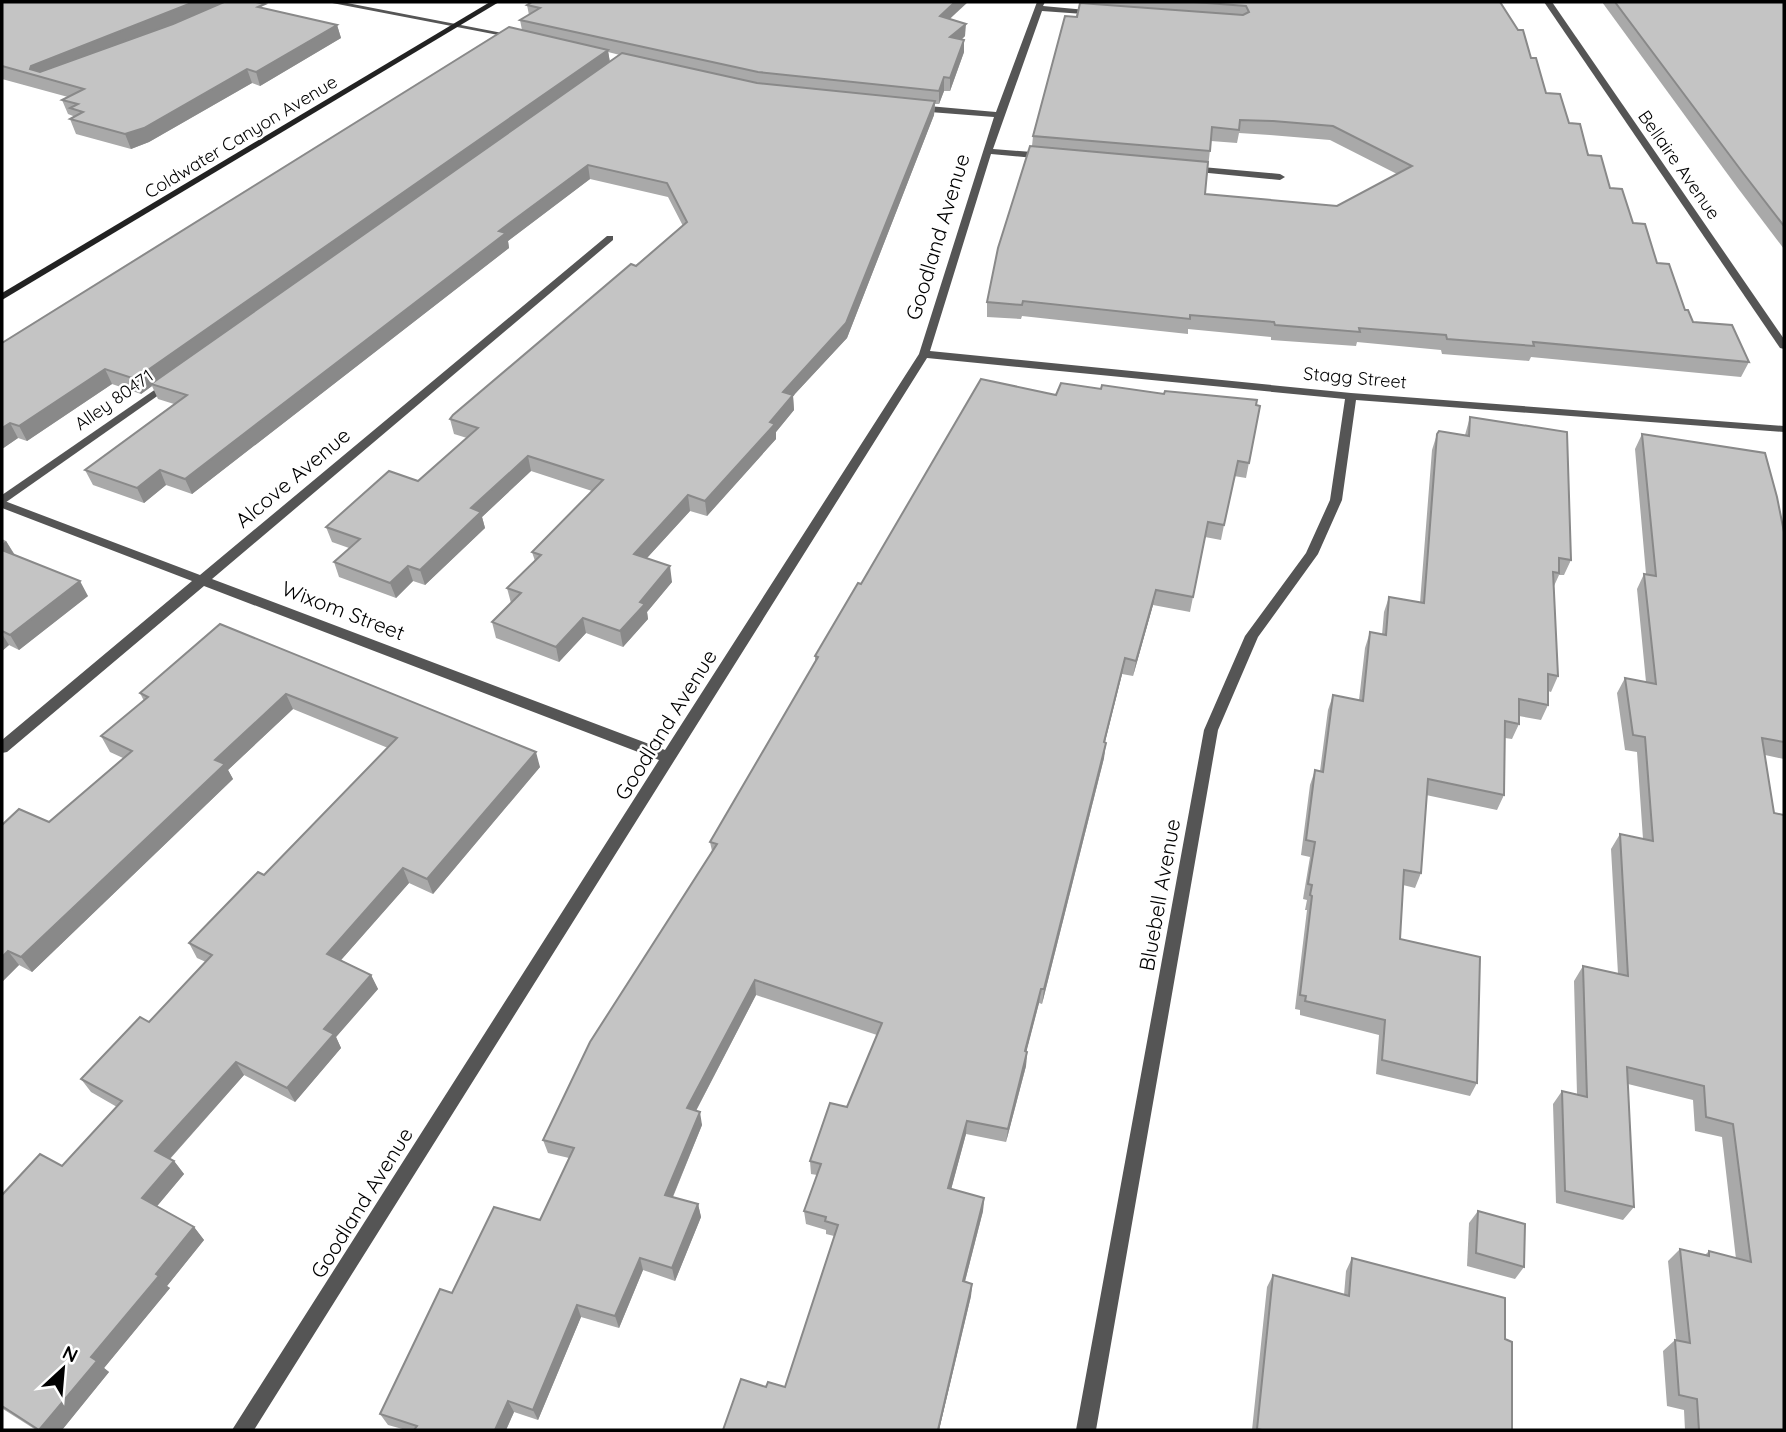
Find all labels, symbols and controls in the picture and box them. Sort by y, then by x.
street label: Coldwater Canyon Avenue [140,70,341,203]
street label: Bellaire Avenue [1633,106,1726,224]
street label: Goodland Avenue [899,150,975,323]
street label: Stagg Street [1302,362,1408,393]
street label: Alley 80471 [70,364,158,435]
street label: Alcove Avenue [230,422,355,533]
street label: Wixom Street [278,575,409,645]
street label: Goodland Avenue [608,644,722,805]
street label: Bluebell Avenue [1133,817,1185,973]
street label: Goodland Avenue [304,1122,418,1283]
north arrow [28,1334,98,1404]
text: N [59,1340,82,1368]

